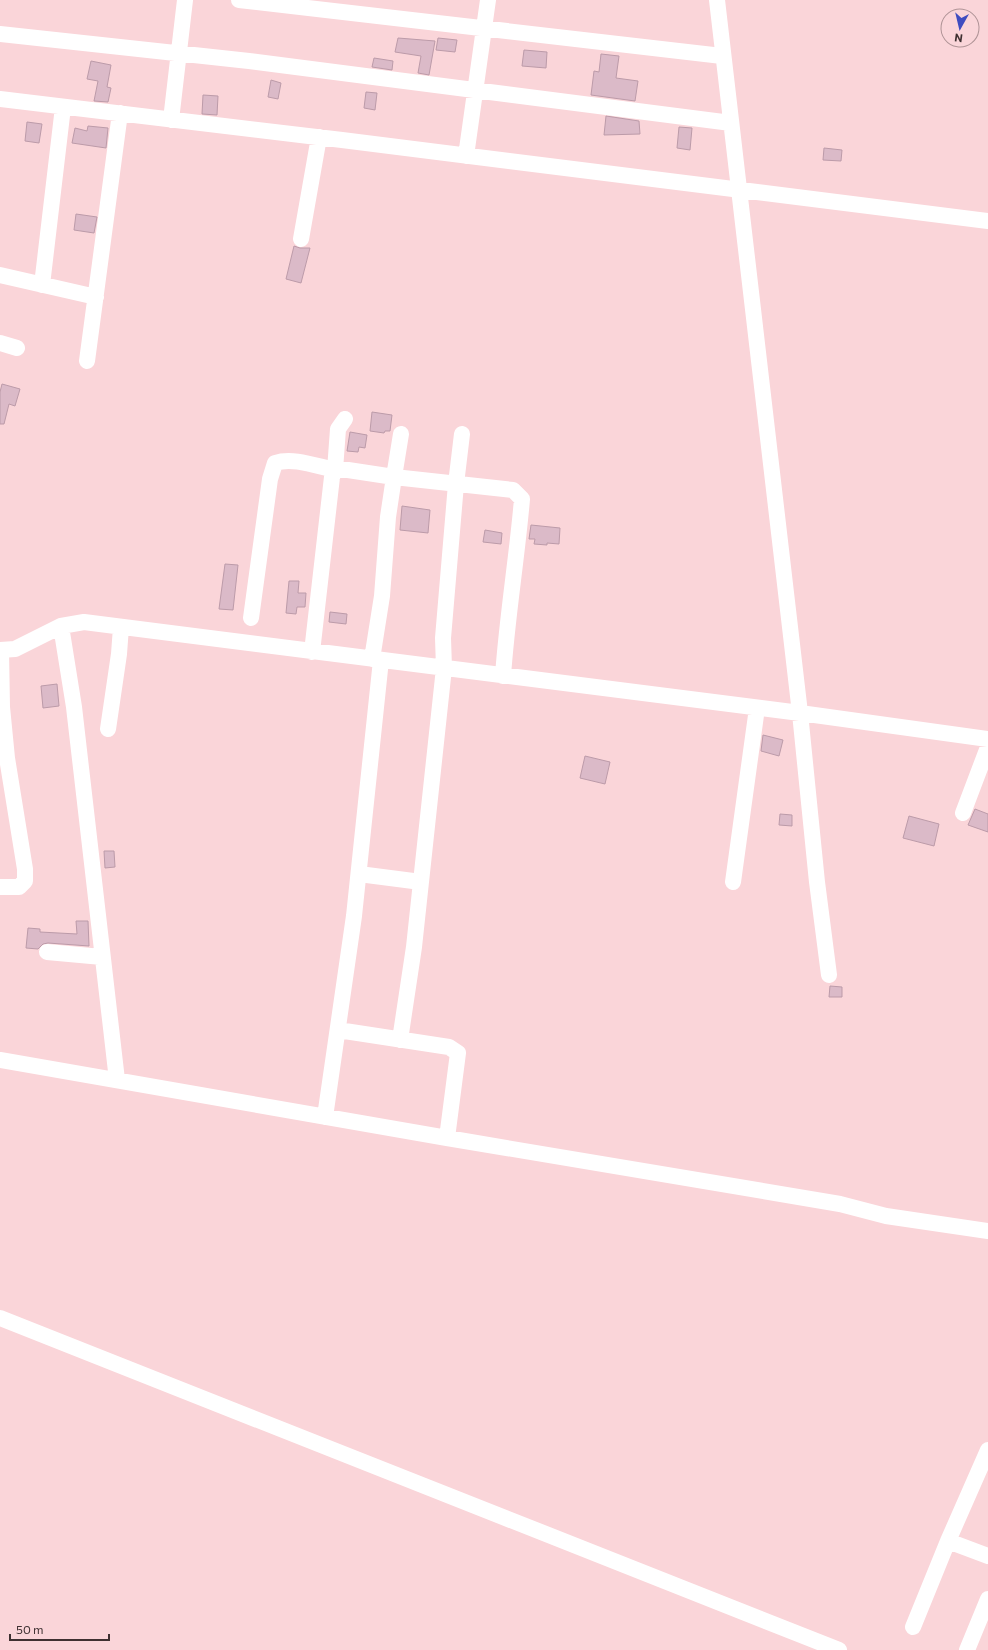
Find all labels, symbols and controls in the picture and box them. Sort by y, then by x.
north arrow [940,8,980,48]
text: N [954,31,964,45]
scale bar [10,1616,109,1642]
text: 50 m [16,1622,44,1636]

